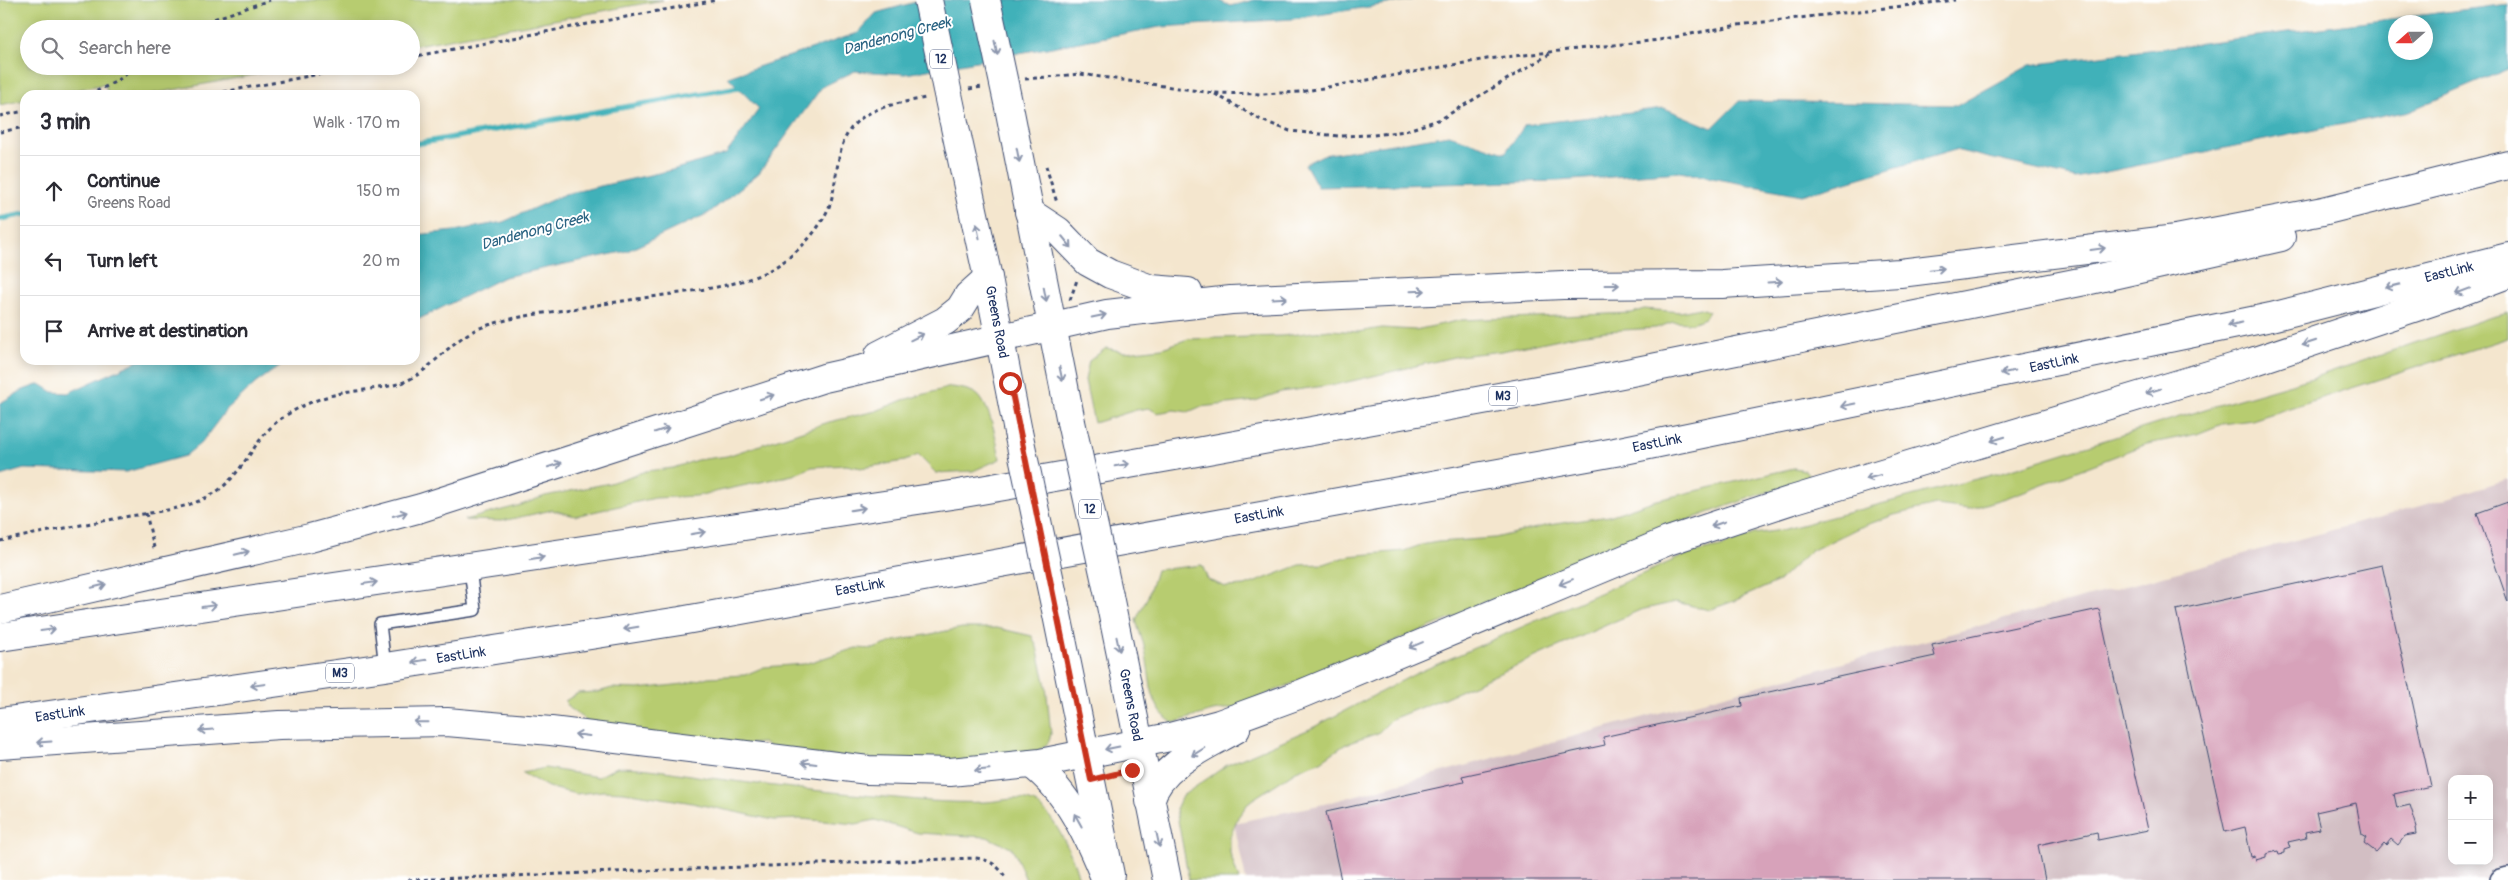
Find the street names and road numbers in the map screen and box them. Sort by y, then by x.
road number: 12 [930,50,952,68]
street label: EastLink [2423,258,2475,286]
street label: Greens Road [982,284,1012,360]
street label: EastLink [2028,349,2080,376]
road number: M3 [1489,386,1517,406]
street label: EastLink [1631,430,1683,456]
road number: 12 [1079,499,1101,518]
street label: EastLink [1233,502,1285,528]
street label: EastLink [834,574,886,600]
street label: EastLink [435,643,487,667]
road number: M3 [326,664,354,682]
street label: Greens Road [1116,667,1146,743]
street label: EastLink [34,702,86,726]

